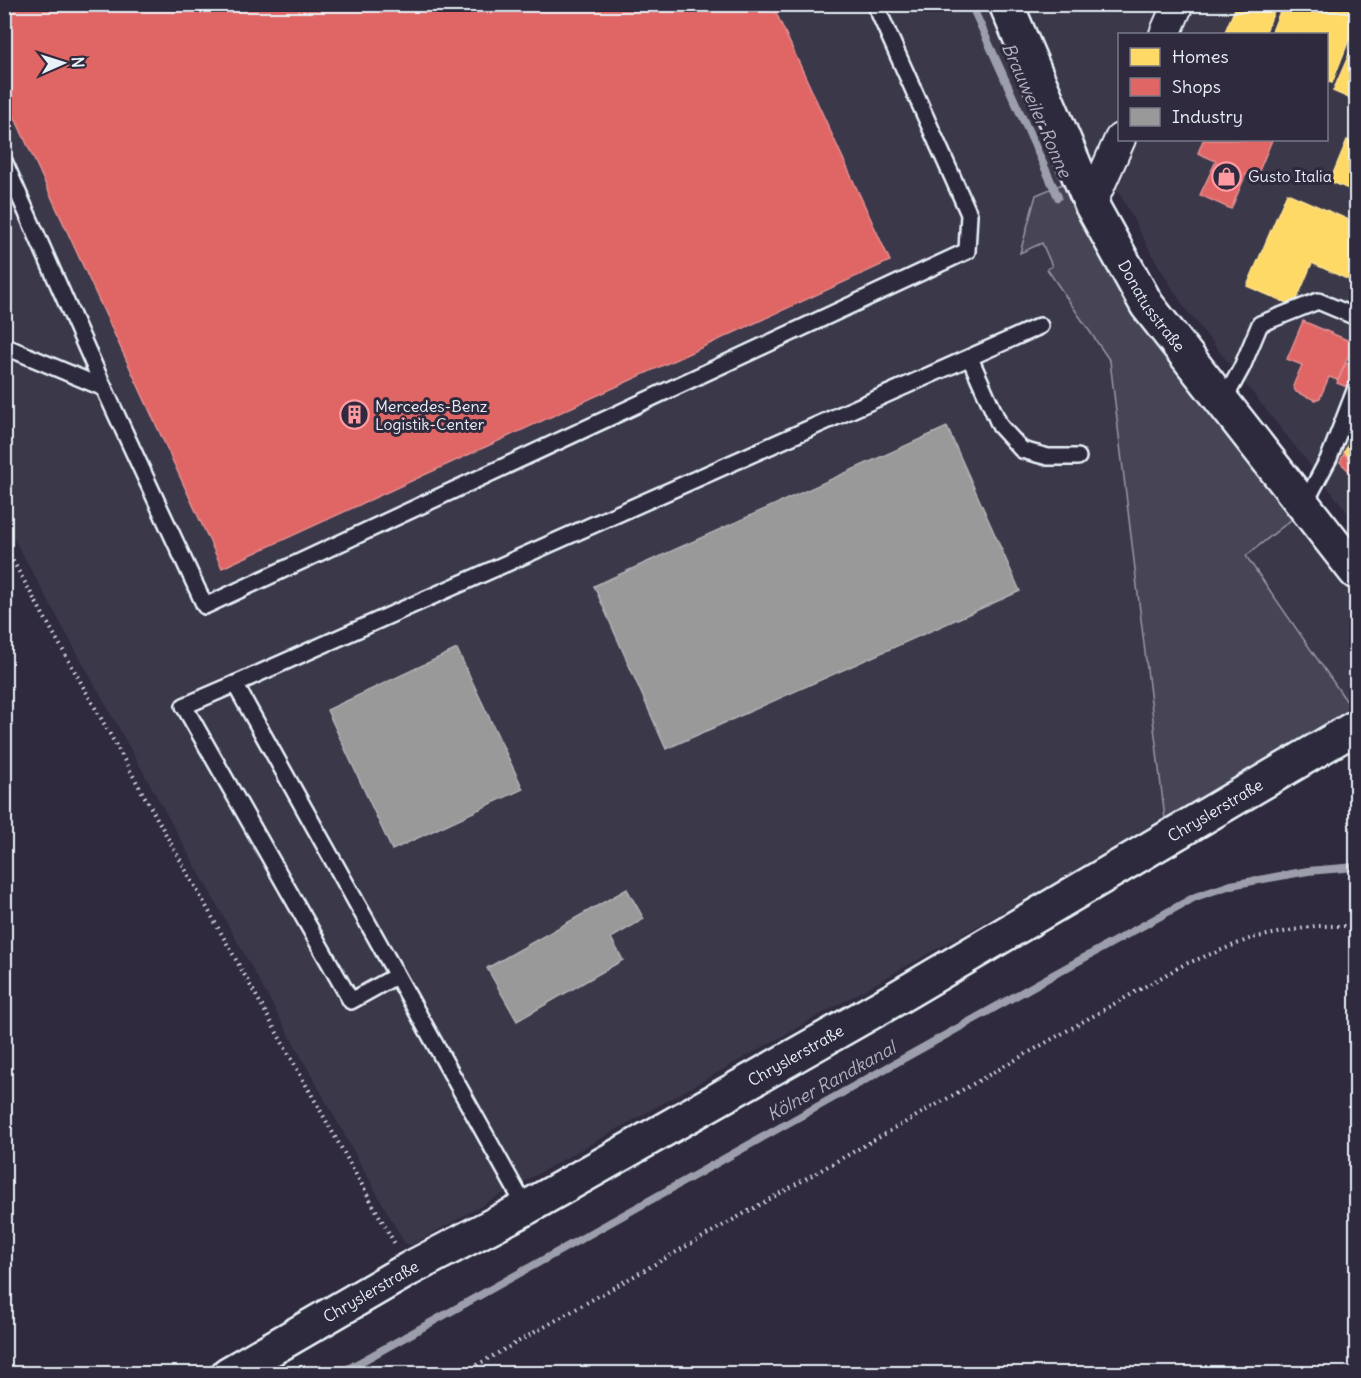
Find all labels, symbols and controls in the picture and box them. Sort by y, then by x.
north arrow [33,33,93,93]
legend [1118,33,1328,141]
water label: Brauweiler Ronne [997,39,1077,182]
text: Homes [1172,45,1229,68]
text: N [68,56,88,68]
text: Shops [1172,75,1221,98]
text: Industry [1172,105,1243,128]
shop icon: Gusto Italia [1211,160,1243,192]
place label: Gusto Italia [1248,166,1332,186]
street label: Donatusstraße [1114,256,1190,356]
place label: Mercedes-Benz Logistik-Center [375,396,488,434]
building icon: Mercedes-Benz Logistik-Center [338,399,370,431]
street label: Chryslerstraße [1164,774,1266,846]
street label: Chryslerstraße [744,1020,847,1090]
water label: Kölner Randkanal [763,1035,902,1126]
street label: Chryslerstraße [319,1256,422,1327]

